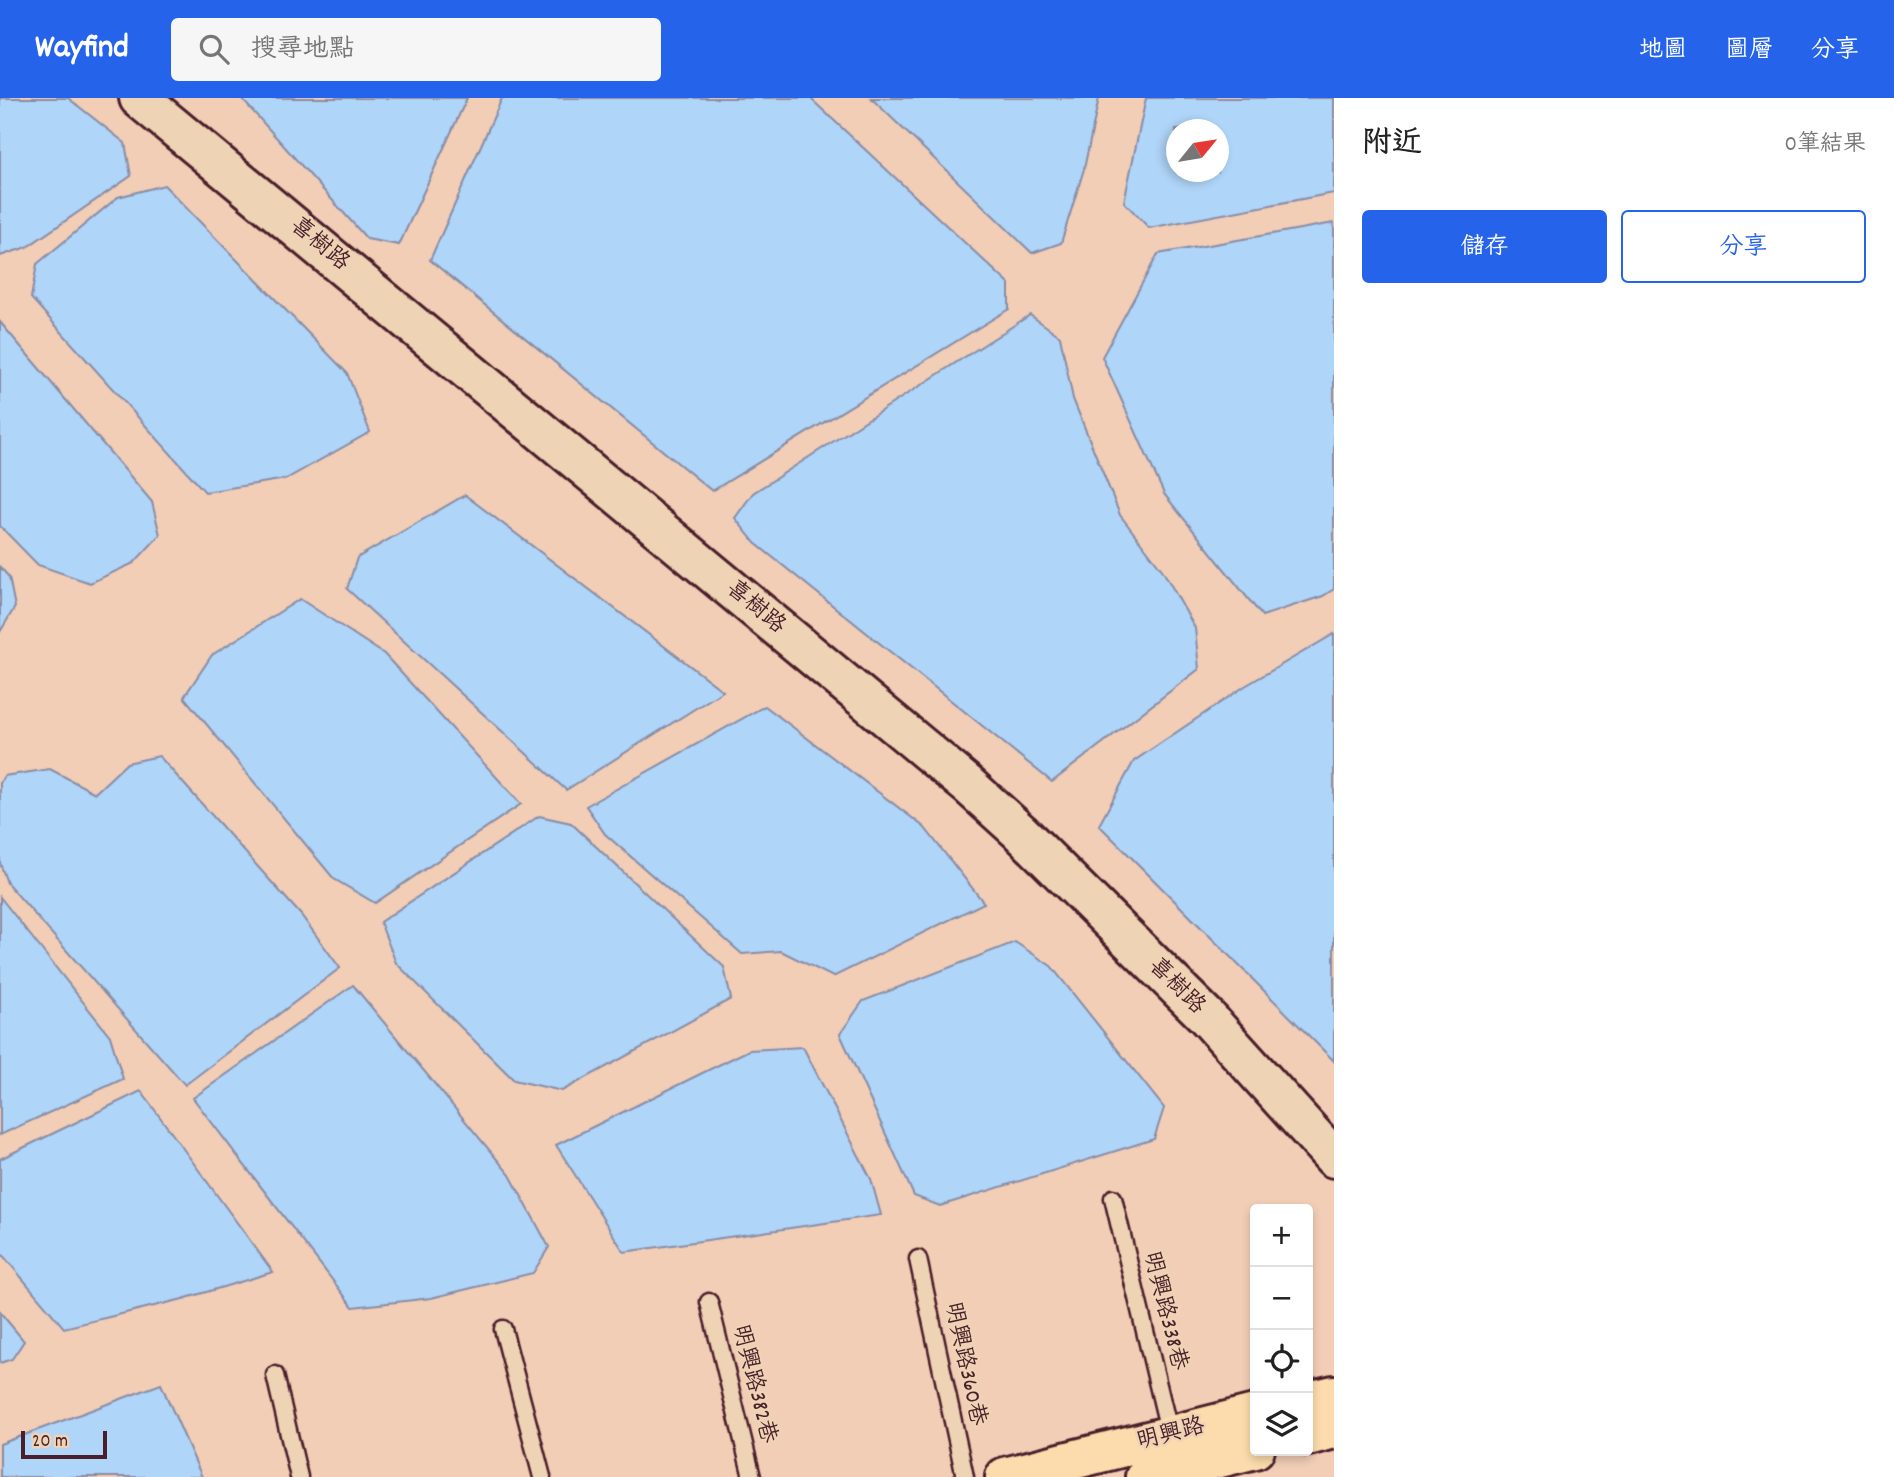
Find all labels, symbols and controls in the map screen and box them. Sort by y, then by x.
search box [171,18,661,81]
text: Wayfind [35,26,129,73]
icon: search [195,30,233,68]
text: 搜尋地點 [251,32,355,69]
text: 地圖 [1639,34,1687,68]
text: 圖層 [1725,34,1773,68]
text: 分享 [1811,34,1859,68]
north arrow [1166,119,1229,182]
text: 附近 [1362,124,1422,167]
text: 0筆結果 [1784,129,1866,162]
street label: 喜樹路 [282,210,356,280]
button: 儲存 [1362,210,1607,283]
button: 分享 [1621,210,1866,283]
street label: 喜樹路 [718,573,792,643]
street label: 喜樹路 [1140,951,1212,1023]
map controls [1250,1204,1313,1456]
button: + [1250,1204,1313,1267]
street label: 明興路338巷 [1133,1248,1195,1375]
button: − [1250,1267,1313,1330]
street label: 明興路360巷 [935,1299,993,1430]
street label: 明興路382巷 [722,1321,784,1448]
button: locate [1250,1330,1313,1393]
button: layers [1250,1393,1313,1456]
street label: 明興路 [1134,1411,1208,1459]
scale bar [21,1428,107,1460]
text: 20 m [32,1429,68,1456]

